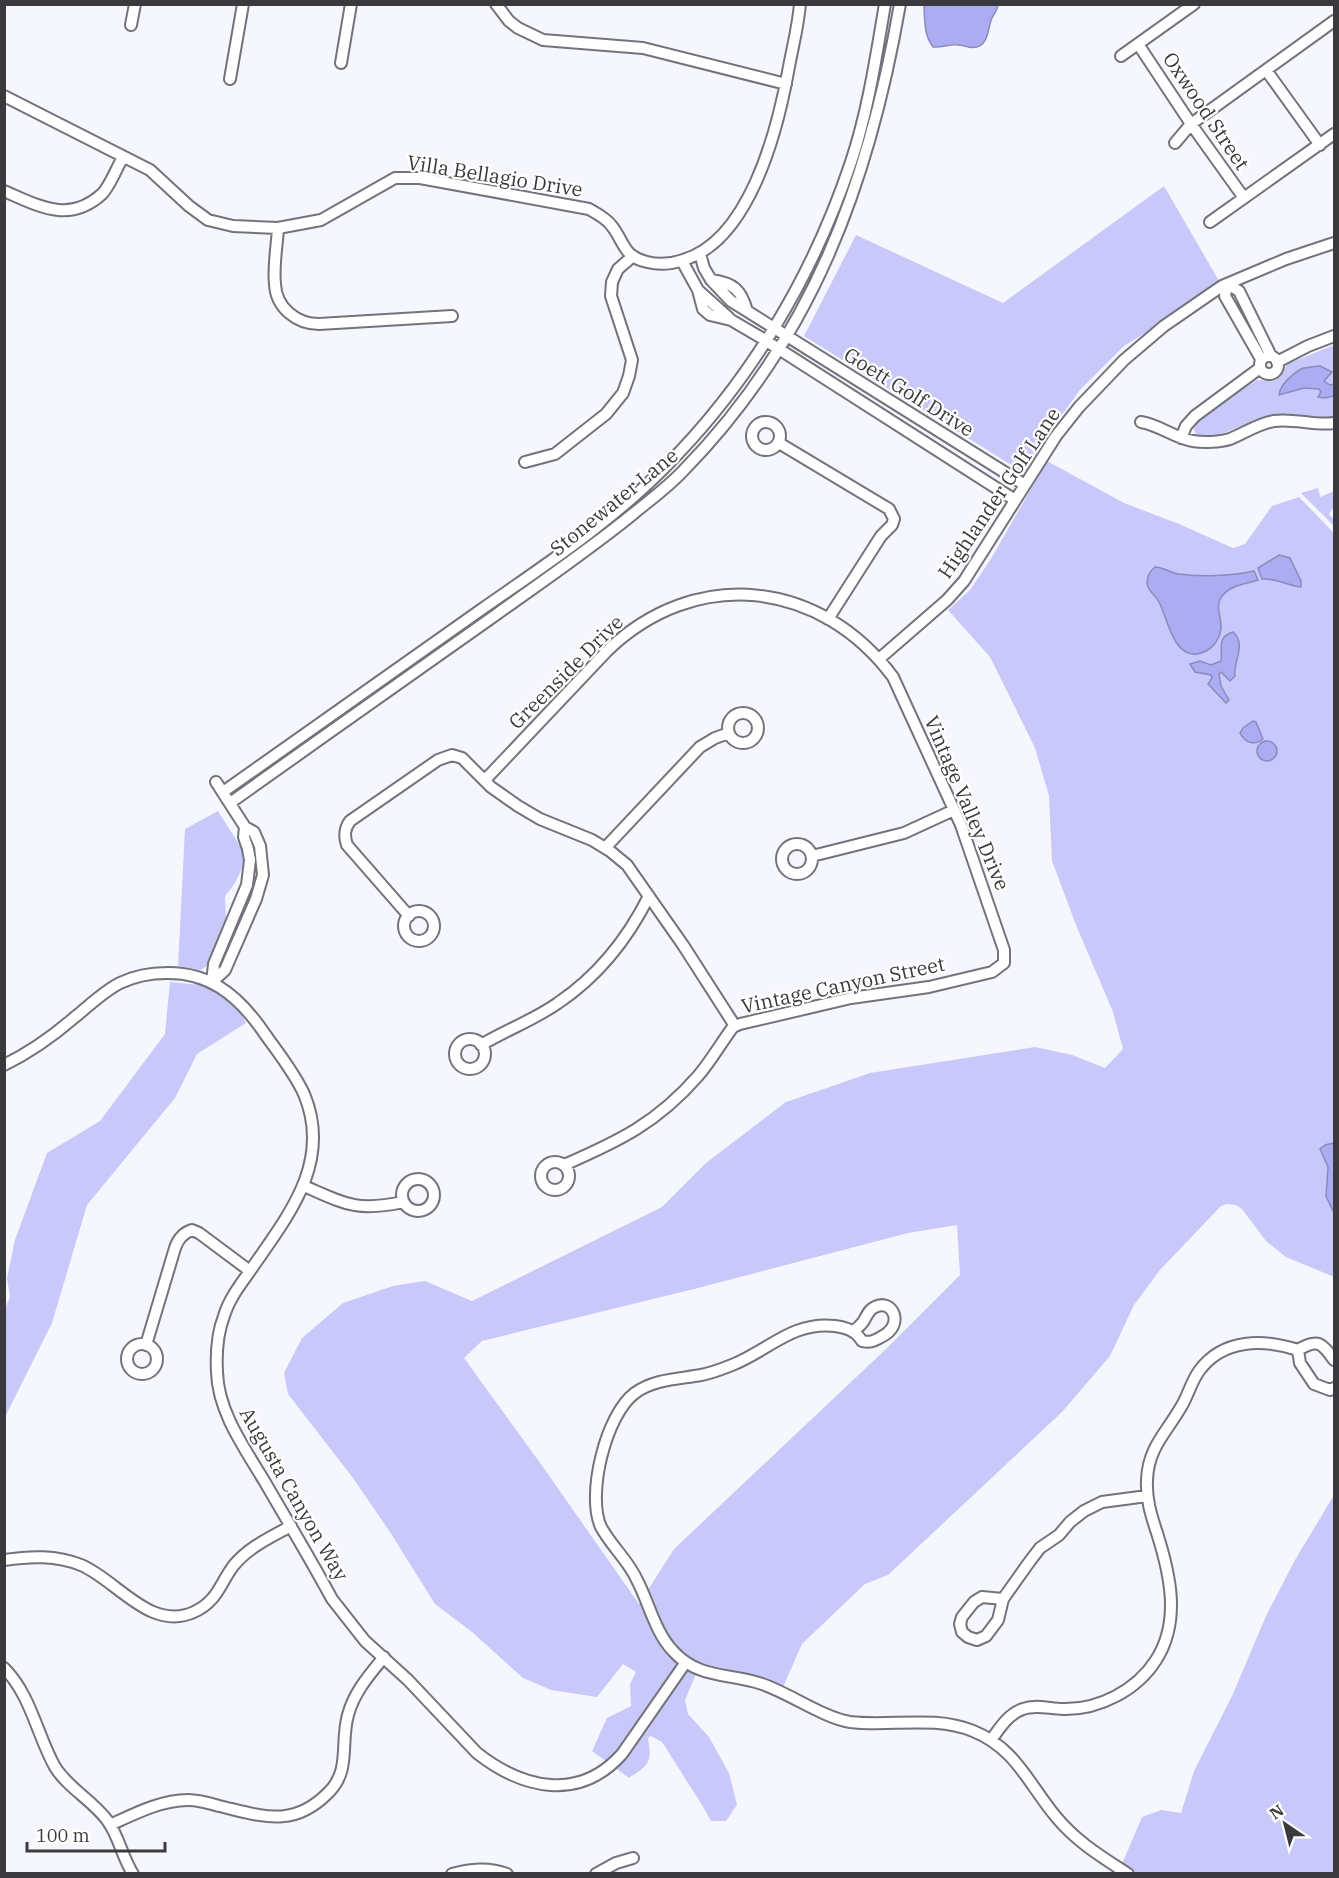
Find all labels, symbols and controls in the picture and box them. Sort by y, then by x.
street label: Oxwood Street [1157,46,1256,175]
street label: Villa Bellagio Drive [405,148,585,203]
street label: Goett Golf Drive [839,341,980,442]
street label: Highlander Golf Lane [931,402,1066,584]
street label: Stonewater Lane [544,442,683,562]
street label: Greenside Drive [503,609,629,735]
street label: Vintage Valley Drive [918,711,1016,894]
street label: Vintage Canyon Street [739,950,947,1019]
street label: Augusta Canyon Way [234,1402,355,1586]
north arrow [1255,1794,1315,1854]
text: N [1265,1800,1287,1824]
scale bar [27,1815,165,1853]
text: 100 m [36,1824,90,1847]

